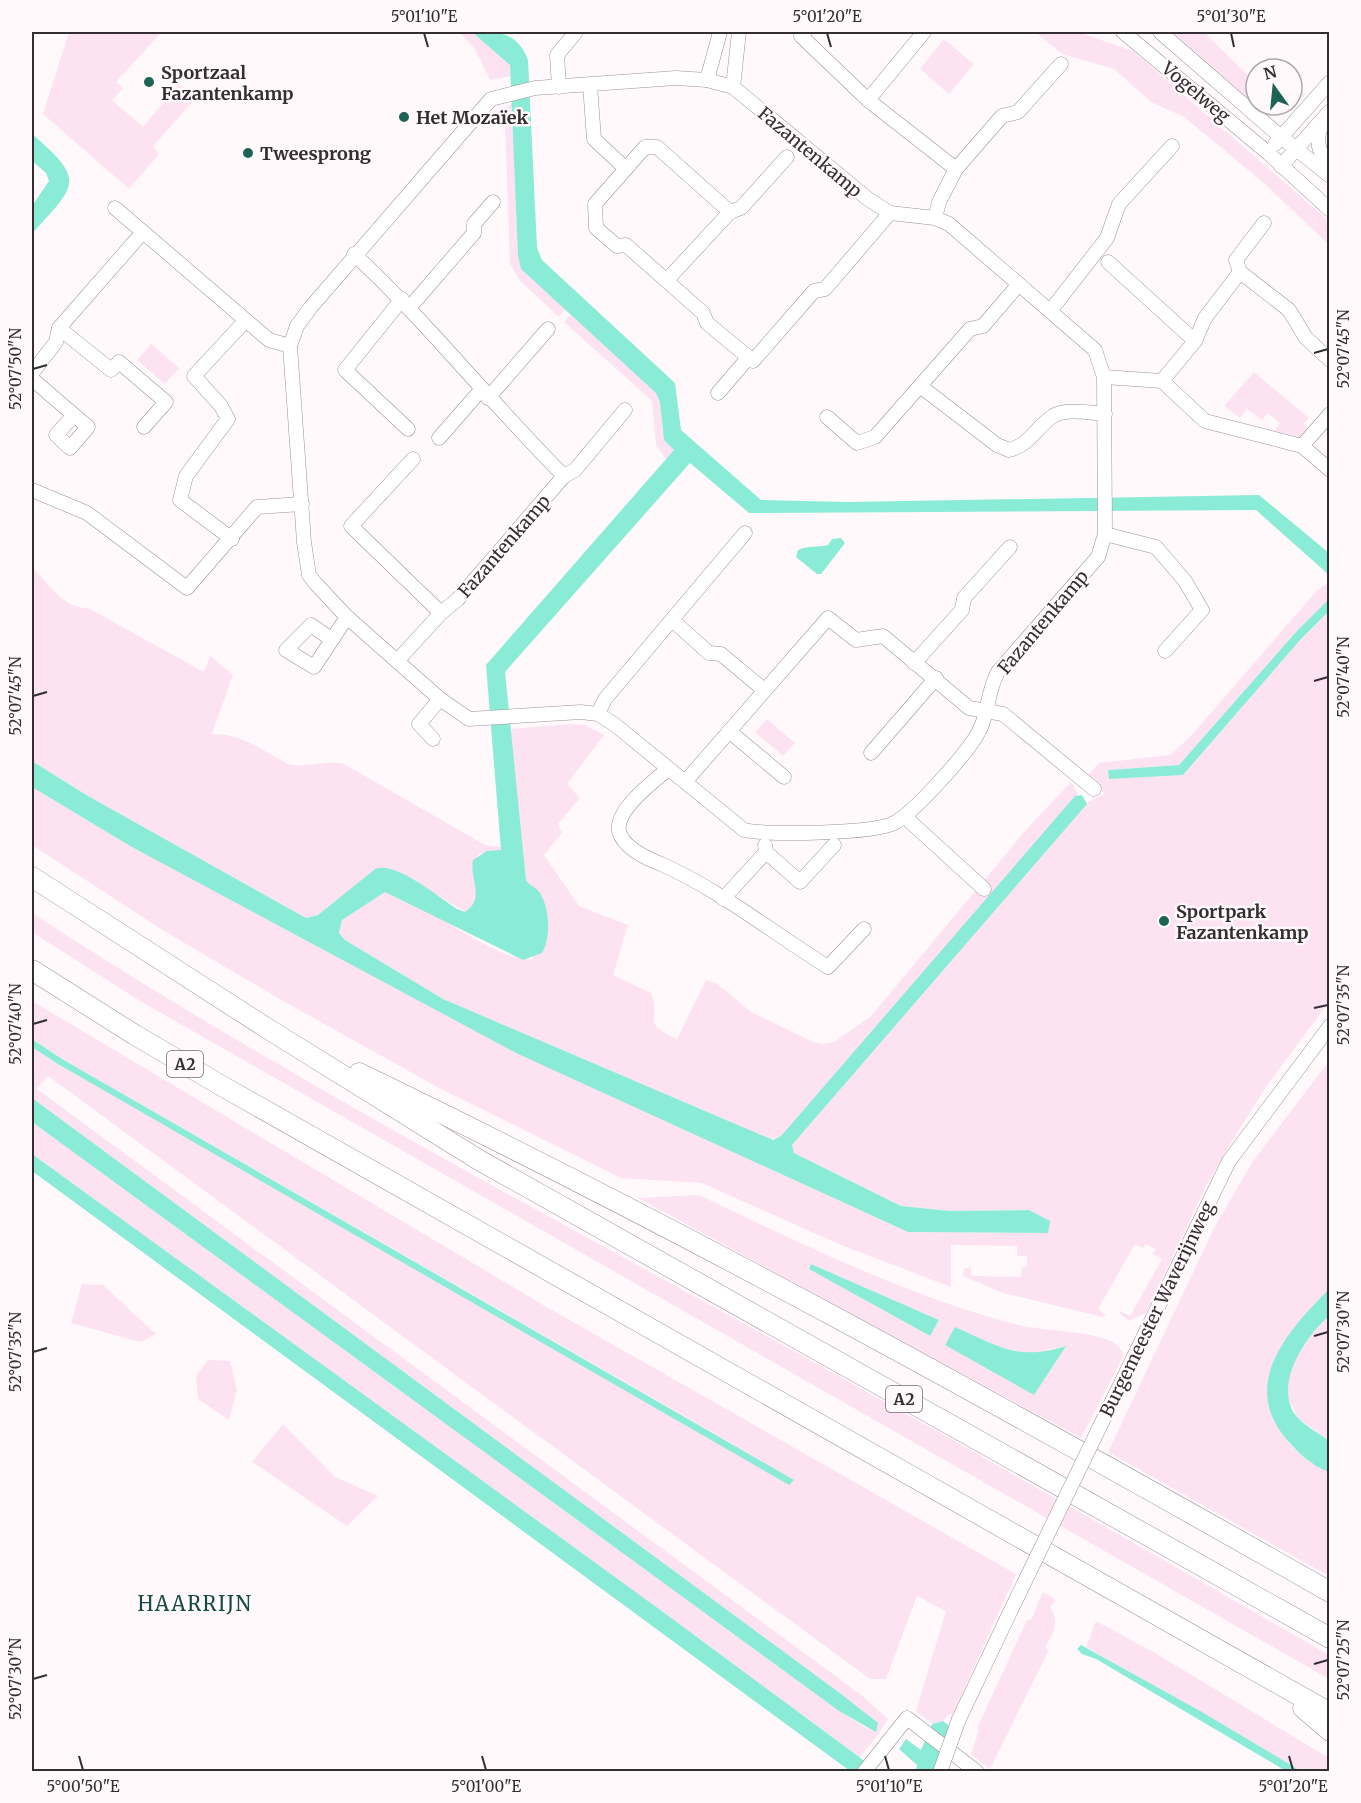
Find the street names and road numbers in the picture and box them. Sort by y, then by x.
street label: Vogelweg [1156,56,1235,127]
street label: Fazantenkamp [753,102,867,202]
street label: Fazantenkamp [453,490,555,602]
street label: Fazantenkamp [993,565,1093,679]
road number: A2 [167,1051,203,1077]
street label: Burgemeester Waverijnweg [1095,1197,1219,1421]
road number: A2 [886,1386,922,1412]

